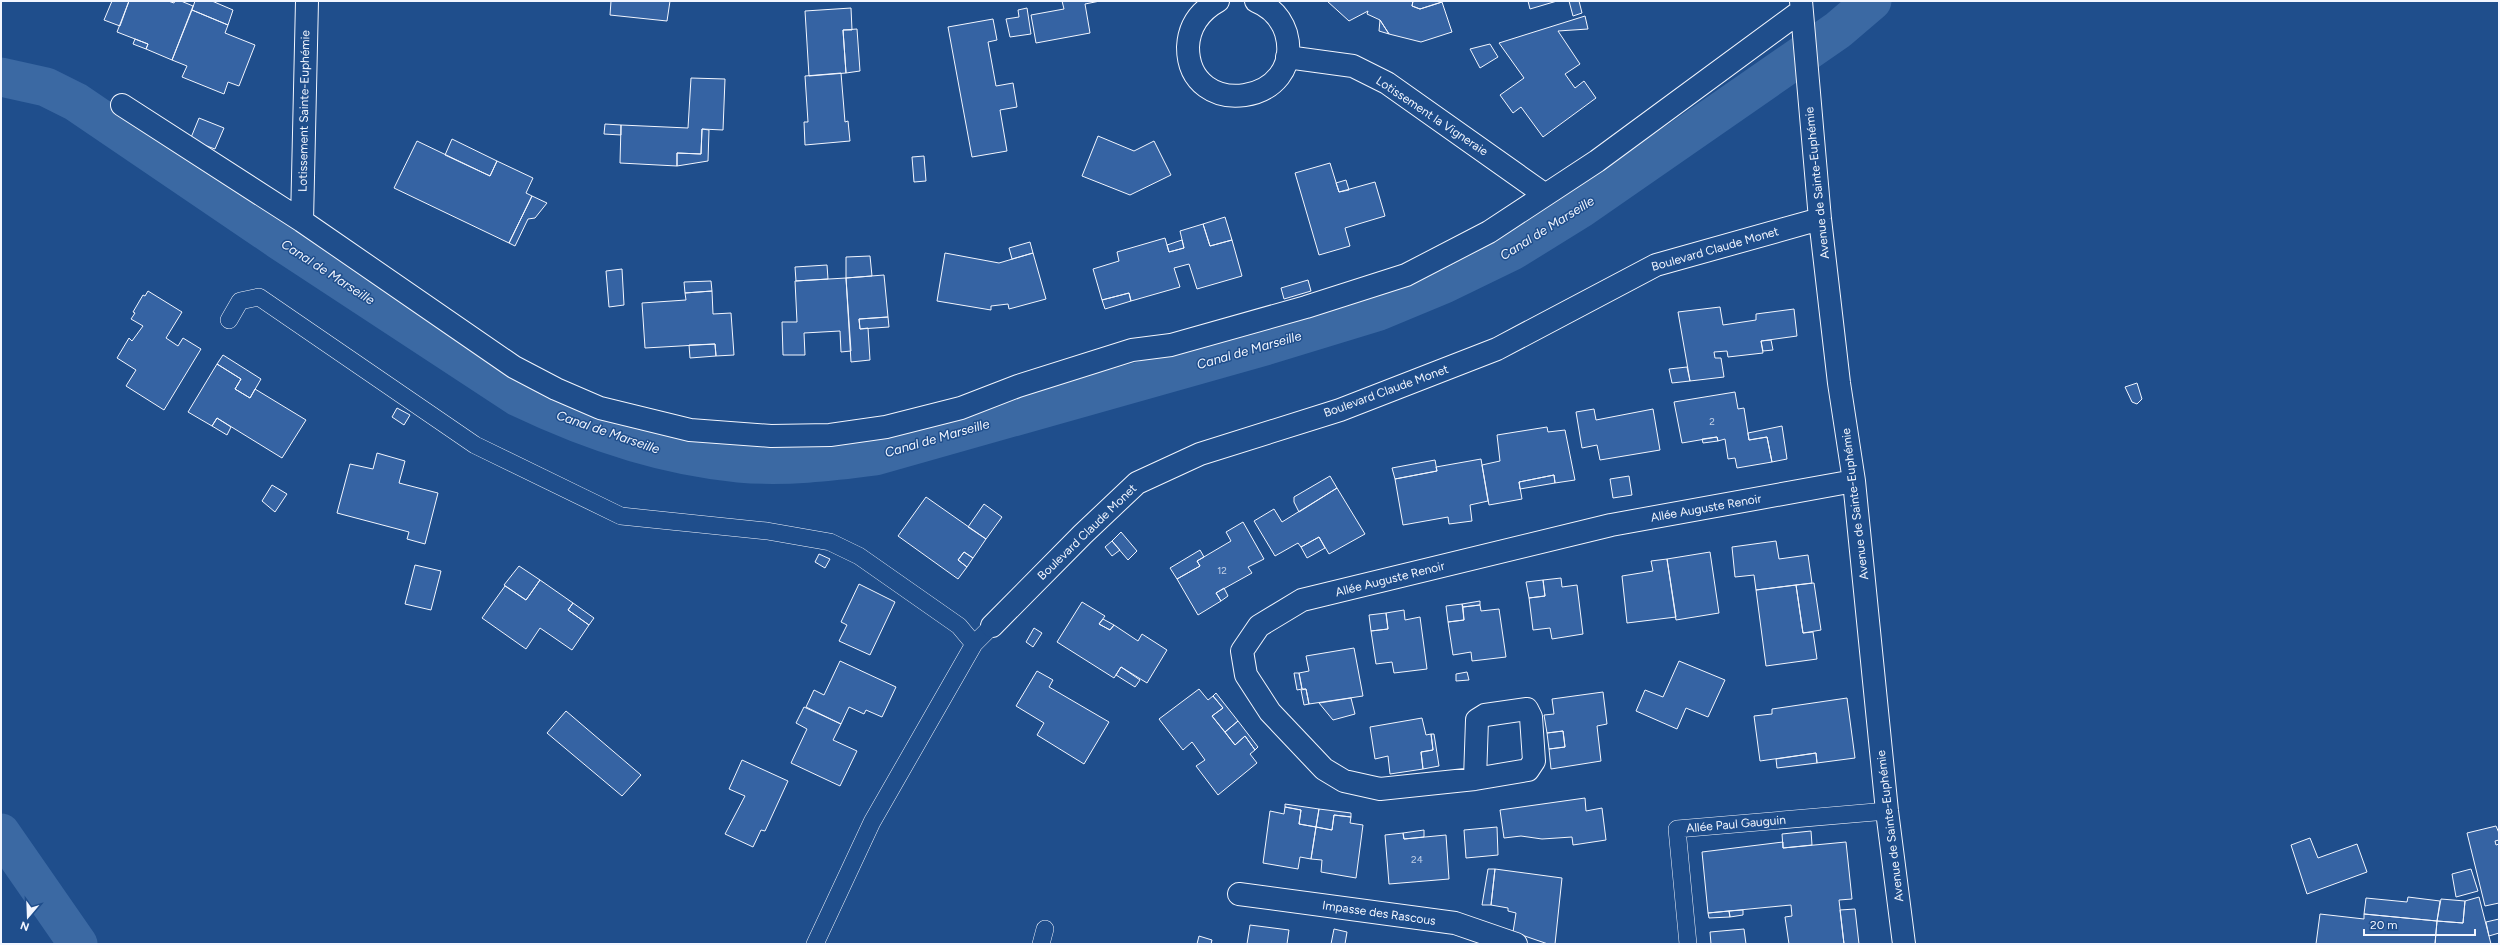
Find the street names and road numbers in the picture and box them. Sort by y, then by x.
street label: Lotissement Sainte-Euphémie [296,29,312,192]
street label: Lotissement la Vigneraie [1373,73,1491,159]
street label: Avenue de Sainte-Euphémie [1802,106,1832,260]
street label: Boulevard Claude Monet [1650,224,1781,274]
street label: Boulevard Claude Monet [1322,362,1451,420]
street label: Avenue de Sainte-Euphémie [1839,427,1871,581]
street label: Boulevard Claude Monet [1035,481,1140,583]
street label: Allée Auguste Renoir [1650,491,1762,525]
street label: Allée Auguste Renoir [1334,559,1446,599]
street label: Avenue de Sainte-Euphémie [1874,749,1906,903]
street label: Allée Paul Gauguin [1686,813,1787,835]
street label: Impasse des Rascous [1321,898,1437,928]

